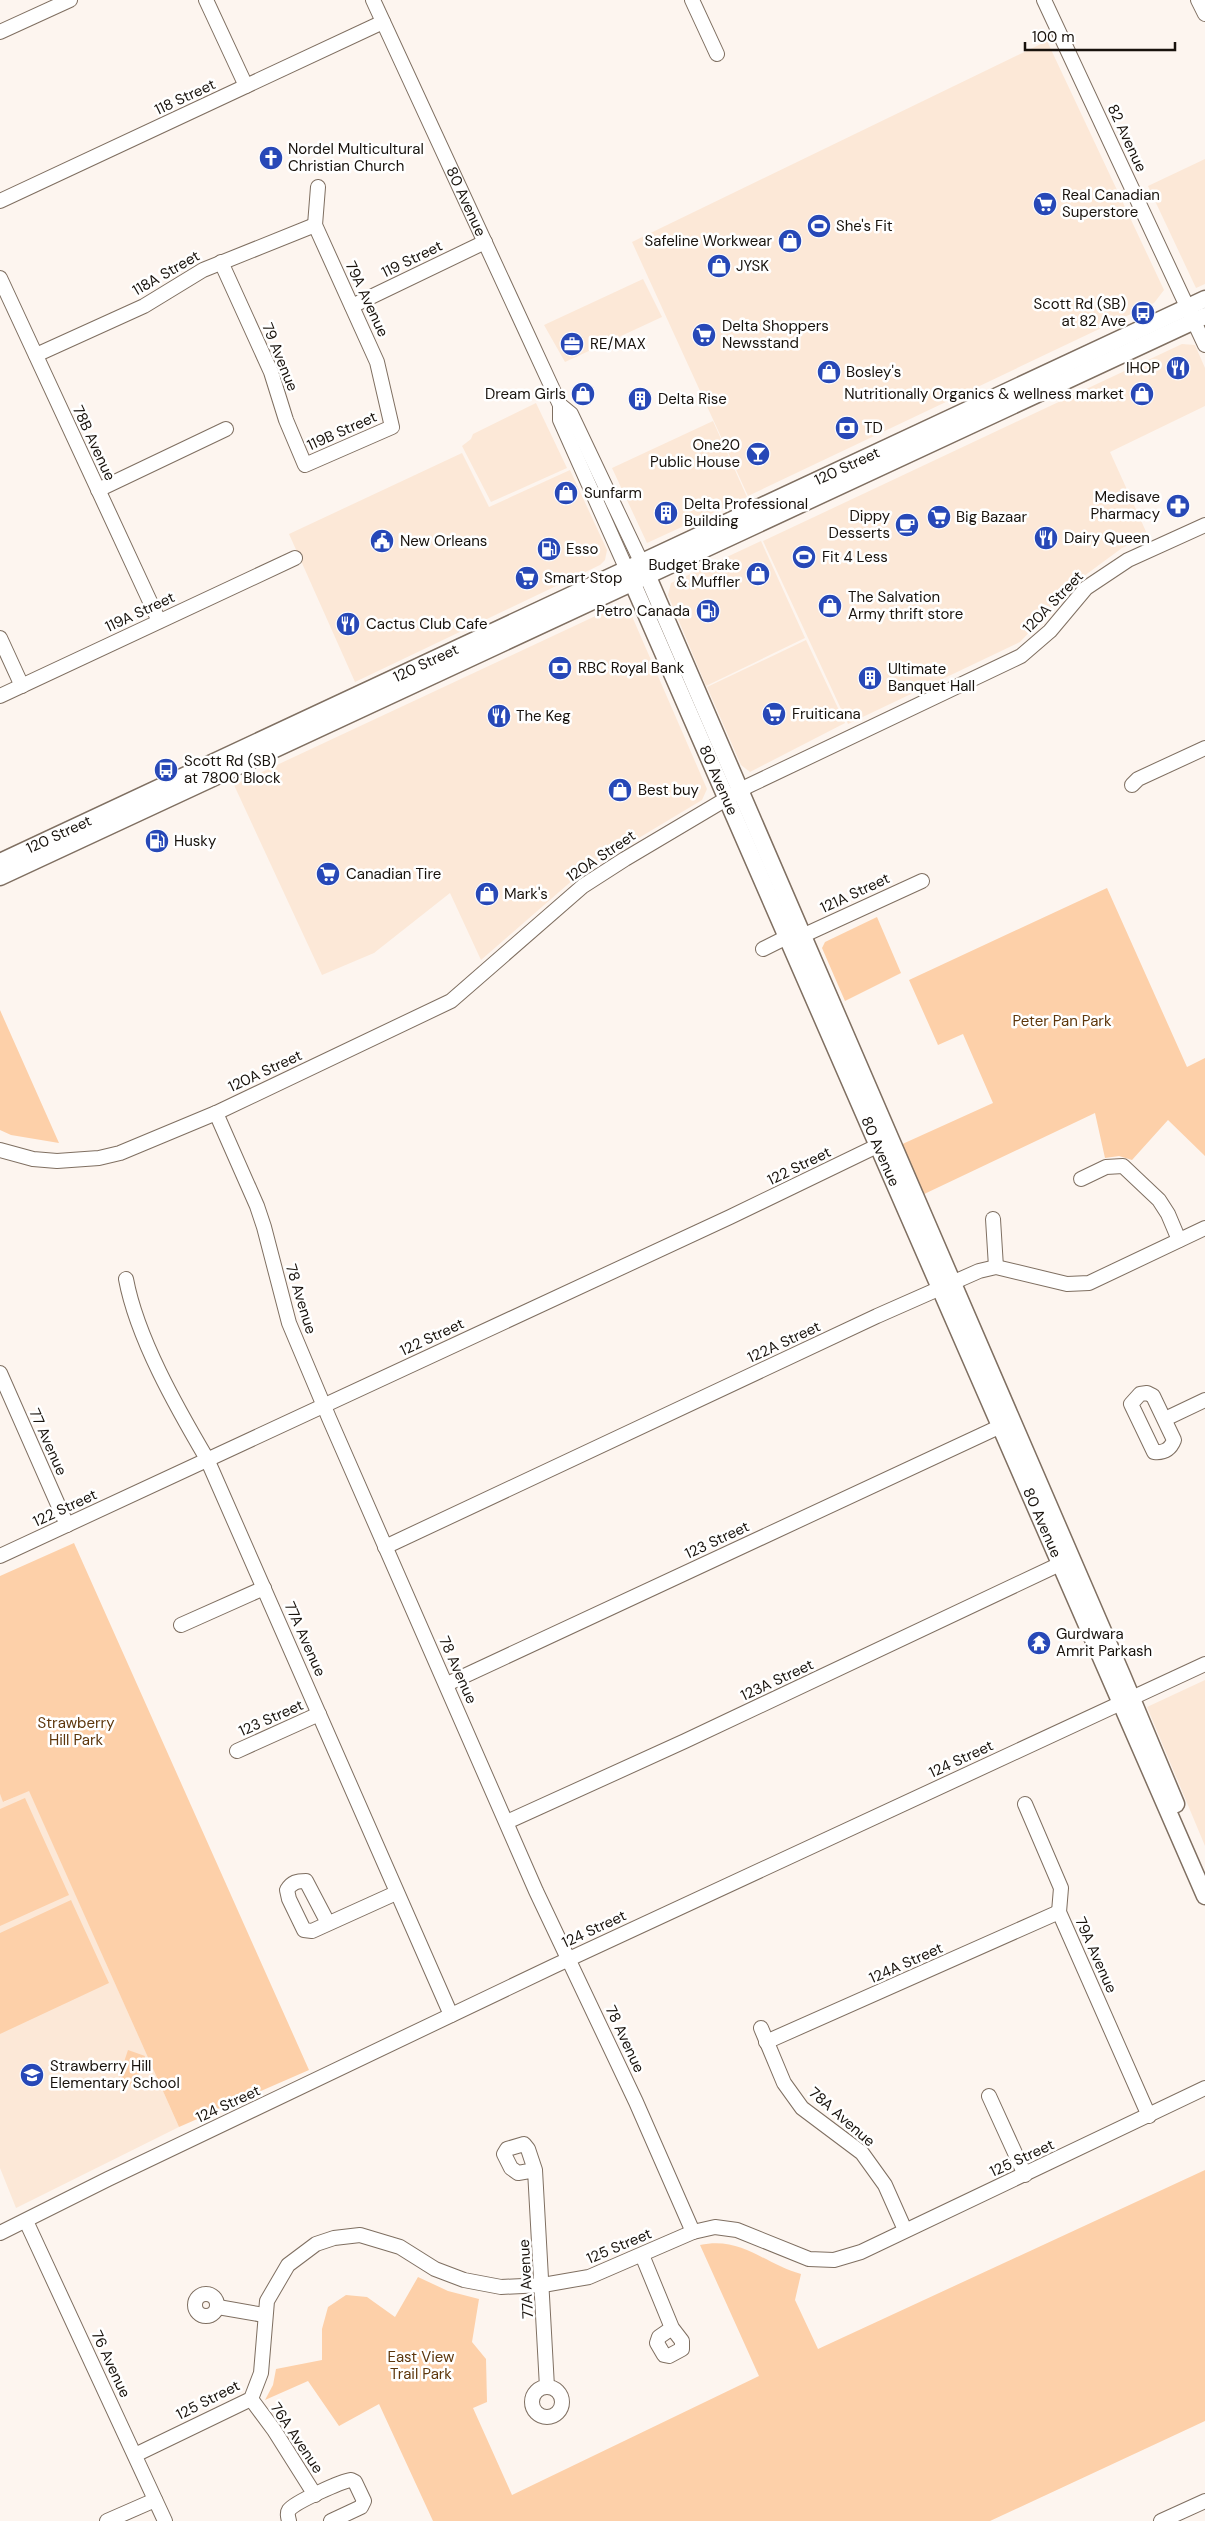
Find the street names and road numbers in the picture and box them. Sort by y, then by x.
street label: 118 Street [151,74,219,120]
street label: 82 Avenue [1103,101,1151,175]
street label: 80 Avenue [441,164,491,240]
street label: 119 Street [378,236,446,282]
street label: 118A Street [129,246,203,300]
street label: 79A Avenue [341,258,393,340]
street label: 79 Avenue [257,320,303,394]
street label: 78B Avenue [68,402,120,484]
street label: 119B Street [304,407,380,455]
street label: 120 Street [811,442,883,490]
street label: 120A Street [1018,566,1088,637]
street label: 119A Street [102,587,178,637]
street label: 120 Street [390,639,462,687]
street label: 80 Avenue [694,742,743,818]
street label: 120 Street [23,811,95,858]
street label: 120A Street [563,825,640,886]
street label: 121A Street [817,868,893,918]
street label: 120A Street [225,1045,305,1097]
street label: 80 Avenue [856,1113,904,1190]
street label: 122 Street [764,1142,834,1190]
street label: 78 Avenue [281,1262,321,1336]
street label: 122 Street [397,1313,467,1361]
street label: 122A Street [744,1316,824,1368]
street label: 77 Avenue [24,1406,72,1478]
street label: 122 Street [30,1484,100,1532]
street label: 80 Avenue [1018,1485,1066,1561]
street label: 123 Street [682,1516,752,1564]
street label: 77A Avenue [280,1599,330,1679]
street label: 78 Avenue [434,1633,482,1707]
street label: 123A Street [737,1654,817,1706]
street label: 123 Street [236,1695,307,1741]
street label: 124 Street [926,1735,996,1783]
street label: 124 Street [559,1905,629,1953]
street label: 79A Avenue [1070,1914,1122,1996]
street label: 124A Street [866,1938,946,1988]
street label: 78 Avenue [601,2002,649,2076]
street label: 124 Street [193,2080,263,2128]
street label: 78A Avenue [805,2083,879,2151]
street label: 125 Street [987,2134,1058,2182]
street label: 125 Street [583,2223,655,2269]
street label: 77A Avenue [514,2239,538,2319]
street label: 76 Avenue [87,2327,135,2401]
street label: 125 Street [173,2375,243,2425]
street label: 76A Avenue [266,2399,328,2477]

